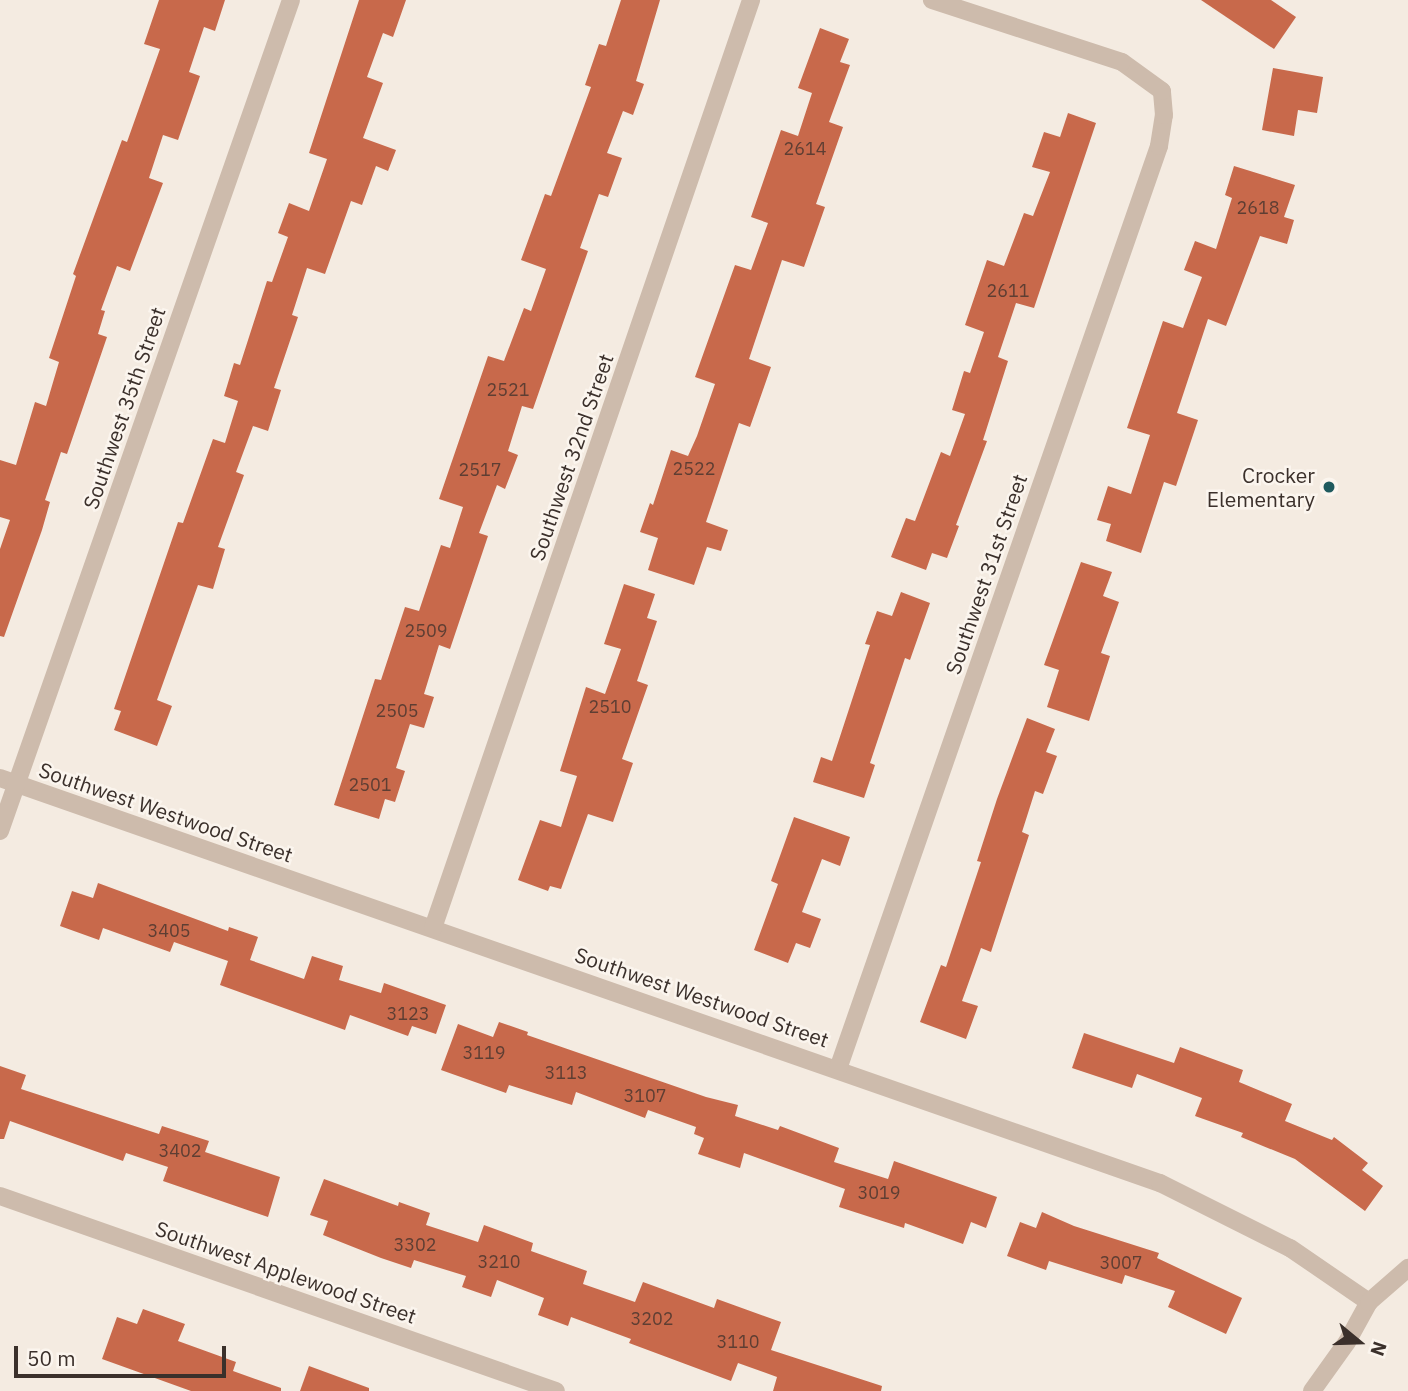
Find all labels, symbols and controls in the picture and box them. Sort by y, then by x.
house number: 2614 [783,138,827,160]
house number: 2618 [1236,197,1280,219]
house number: 2611 [986,280,1030,302]
street label: Southwest 35th Street [78,304,170,512]
street label: Southwest 32nd Street [524,350,618,564]
house number: 2521 [486,379,530,401]
house number: 2522 [672,458,716,480]
house number: 2517 [458,459,502,481]
place label: Crocker Elementary [1207,462,1315,512]
street label: Southwest 31st Street [940,470,1032,678]
marker: Crocker Elementary [1321,479,1337,495]
house number: 2509 [404,620,448,642]
house number: 2510 [588,696,632,718]
house number: 2505 [375,700,419,722]
street label: Southwest Westwood Street [36,757,296,867]
house number: 2501 [348,774,392,796]
house number: 3405 [147,920,191,942]
street label: Southwest Westwood Street [572,942,832,1052]
house number: 3123 [386,1003,430,1025]
house number: 3119 [462,1042,506,1064]
house number: 3113 [544,1062,588,1084]
house number: 3107 [623,1085,667,1107]
house number: 3402 [158,1140,202,1162]
house number: 3019 [857,1182,901,1204]
street label: Southwest Applewood Street [152,1215,420,1329]
house number: 3302 [393,1234,437,1256]
house number: 3210 [477,1251,521,1273]
house number: 3007 [1099,1252,1143,1274]
north arrow [1324,1307,1394,1377]
house number: 3202 [630,1308,674,1330]
house number: 3110 [716,1331,760,1353]
scale bar [18,1332,229,1376]
text: N [1365,1338,1392,1359]
text: 50 m [27,1344,76,1372]

